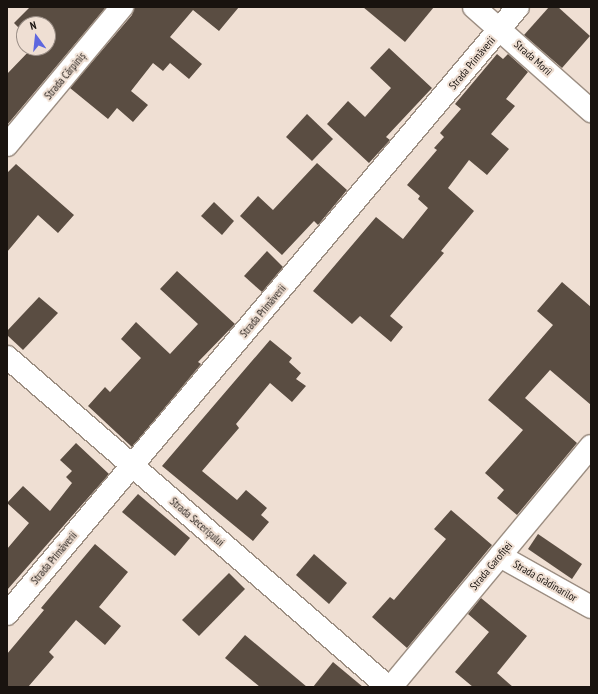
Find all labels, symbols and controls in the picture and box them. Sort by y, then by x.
north arrow [16,16,56,56]
text: N [28,18,38,33]
street label: Strada Primăverii [446,34,498,92]
street label: Strada Morii [511,38,555,78]
street label: Strada Cărpiniș [42,50,88,102]
street label: Strada Primăverii [237,282,289,340]
street label: Strada Secerișului [167,495,227,549]
street label: Strada Primăverii [28,529,80,587]
street label: Strada Garofiței [467,539,515,593]
street label: Strada Grădinarilor [511,557,579,605]

